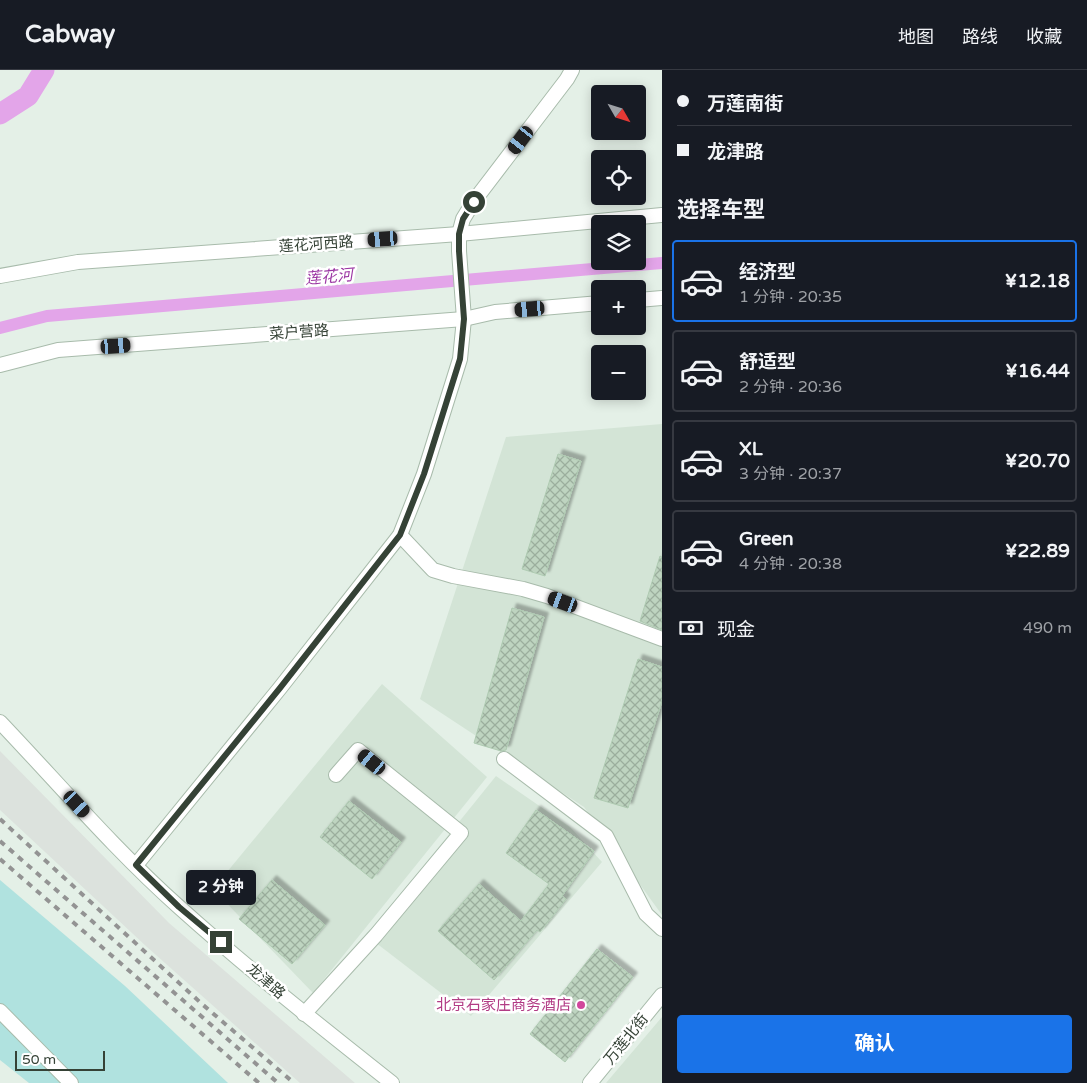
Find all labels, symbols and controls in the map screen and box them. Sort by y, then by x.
text: Cabway [25,20,115,49]
text: 地图 [898,26,934,48]
text: 路线 [962,26,998,48]
text: 收藏 [1026,26,1062,48]
north arrow [591,85,646,140]
map controls [591,85,646,400]
text: 万莲南街 [707,93,783,115]
car [505,124,536,156]
text: 龙津路 [707,141,764,163]
button: locate [591,150,646,205]
route start [463,191,485,213]
text: 选择车型 [677,197,765,223]
button: layers [591,215,646,270]
car [367,230,398,248]
street label: 莲花河西路 [278,232,354,256]
icon: car [679,259,724,304]
text: 经济型 [739,261,796,283]
water label: 莲花河 [304,265,357,289]
text: ¥12.18 [1005,270,1070,292]
button: + [591,280,646,335]
text: 1 分钟 · 20:35 [739,287,842,307]
car [514,300,545,318]
street label: 菜户营路 [268,321,330,343]
car [100,337,131,355]
button: − [591,345,646,400]
icon: car [679,349,724,394]
text: 舒适型 [739,351,796,373]
text: ¥16.44 [1005,360,1070,382]
text: 2 分钟 · 20:36 [739,377,842,397]
text: XL [739,438,763,460]
icon: car [679,439,724,484]
text: ¥20.70 [1005,450,1070,472]
text: 3 分钟 · 20:37 [739,464,842,484]
text: Green [739,528,793,550]
icon: car [679,529,724,574]
text: ¥22.89 [1005,540,1070,562]
text: 4 分钟 · 20:38 [739,554,842,574]
car [546,590,579,614]
icon: cash [677,614,705,642]
text: 490 m [1023,618,1072,638]
text: 现金 [717,619,755,641]
car [355,747,388,777]
car [61,788,92,820]
callout: 2 分钟 [186,870,256,904]
text: 2 分钟 [198,877,244,897]
route end [210,931,232,953]
street label: 龙津路 [243,959,289,1003]
place label: 北京石家庄商务酒店 [436,996,571,1014]
marker: 北京石家庄商务酒店 [575,999,587,1011]
street label: 万莲北街 [600,1010,652,1068]
button: 确认 [677,1015,1072,1073]
scale bar [15,1048,105,1071]
text: 50 m [22,1051,56,1068]

